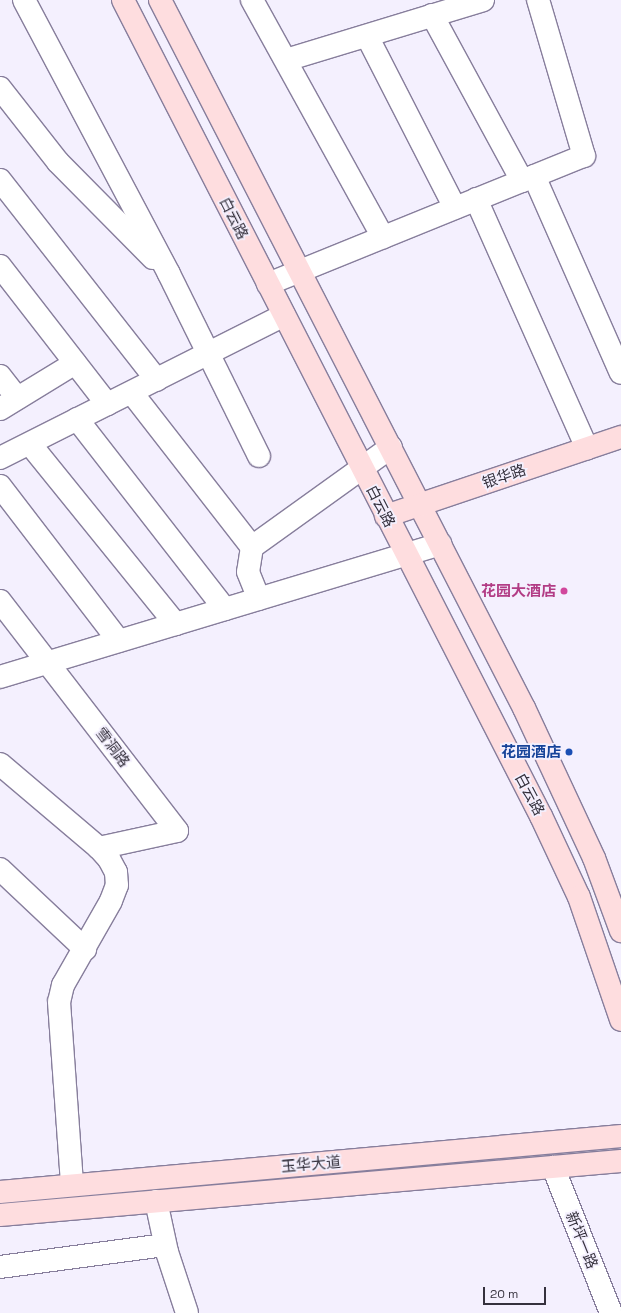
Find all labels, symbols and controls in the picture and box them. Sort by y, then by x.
street label: 白云路 [216,194,252,242]
street label: 银华路 [480,460,528,492]
street label: 白云路 [363,482,399,530]
place label: 花园大酒店 [481,582,556,600]
marker: 花园大酒店 [559,586,569,596]
street label: 雪洞路 [92,724,134,770]
place label: 花园酒店 [501,743,561,761]
marker: 花园酒店 [564,747,574,757]
street label: 白云路 [511,770,549,818]
street label: 玉华大道 [280,1152,342,1176]
street label: 新坪一路 [562,1209,602,1271]
scale bar [485,1279,548,1305]
text: 20 m [490,1286,518,1302]

